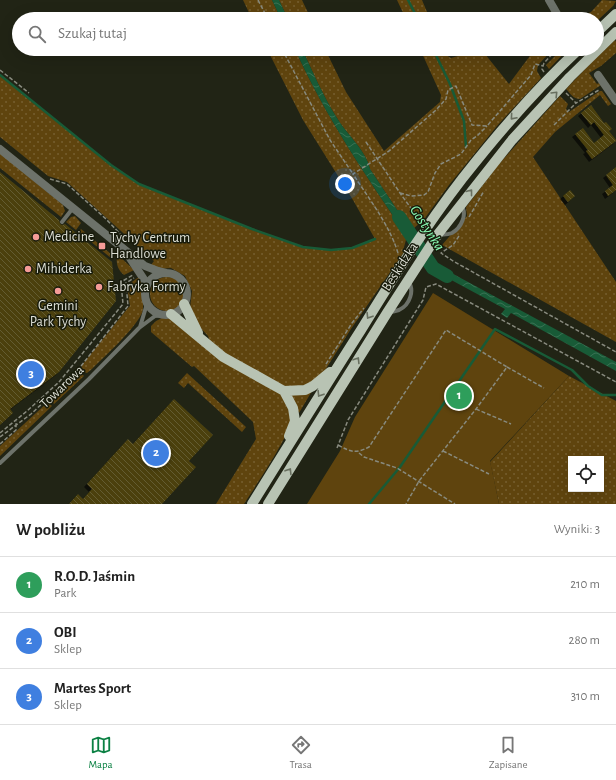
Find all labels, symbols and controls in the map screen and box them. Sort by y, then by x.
search box [12,12,604,56]
icon: search [26,23,48,45]
text: Szukaj tutaj [58,26,127,41]
one-way arrow [550,91,557,98]
one-way arrow [510,113,517,120]
your location [335,174,355,194]
one-way arrow [466,190,473,197]
water label: Gostynka [407,203,447,253]
place label: Medicine [44,230,94,244]
place label: Tychy Centrum Handlowe [110,231,190,261]
marker: Medicine [31,232,41,242]
street label: Beskidzka [379,240,421,294]
marker: Tychy Centrum Handlowe [97,241,107,251]
place label: Mihiderka [36,262,92,276]
marker: Mihiderka [23,264,33,274]
place label: Fabryka Formy [107,280,186,294]
marker: Fabryka Formy [94,282,104,292]
marker: Gemini Park Tychy [53,286,63,296]
place label: Gemini Park Tychy [30,299,86,329]
one-way arrow [366,312,373,319]
one-way arrow [352,357,360,364]
pin: 3 [18,359,44,389]
street label: Towarowa [37,362,87,411]
pin: 1 [446,381,472,411]
one-way arrow [318,390,325,397]
pin: 2 [143,438,169,468]
map controls [568,456,604,492]
button: locate [568,456,604,492]
one-way arrow [284,468,291,475]
text: W pobliżu [16,521,85,538]
text: Wyniki: 3 [554,523,600,536]
text: R.O.D. Jaśmin [54,569,135,584]
text: 1 [27,578,31,591]
text: 210 m [570,578,600,591]
text: Park [54,587,76,600]
text: OBI [54,625,77,640]
text: 2 [26,634,32,647]
text: 280 m [569,634,600,647]
text: Sklep [54,643,82,656]
text: Martes Sport [54,681,131,696]
text: 3 [26,690,32,703]
text: 310 m [571,690,600,703]
text: Sklep [54,699,82,712]
tab: Mapa [88,734,113,771]
tab: Trasa [289,734,312,771]
tab: Zapisane [489,734,528,771]

